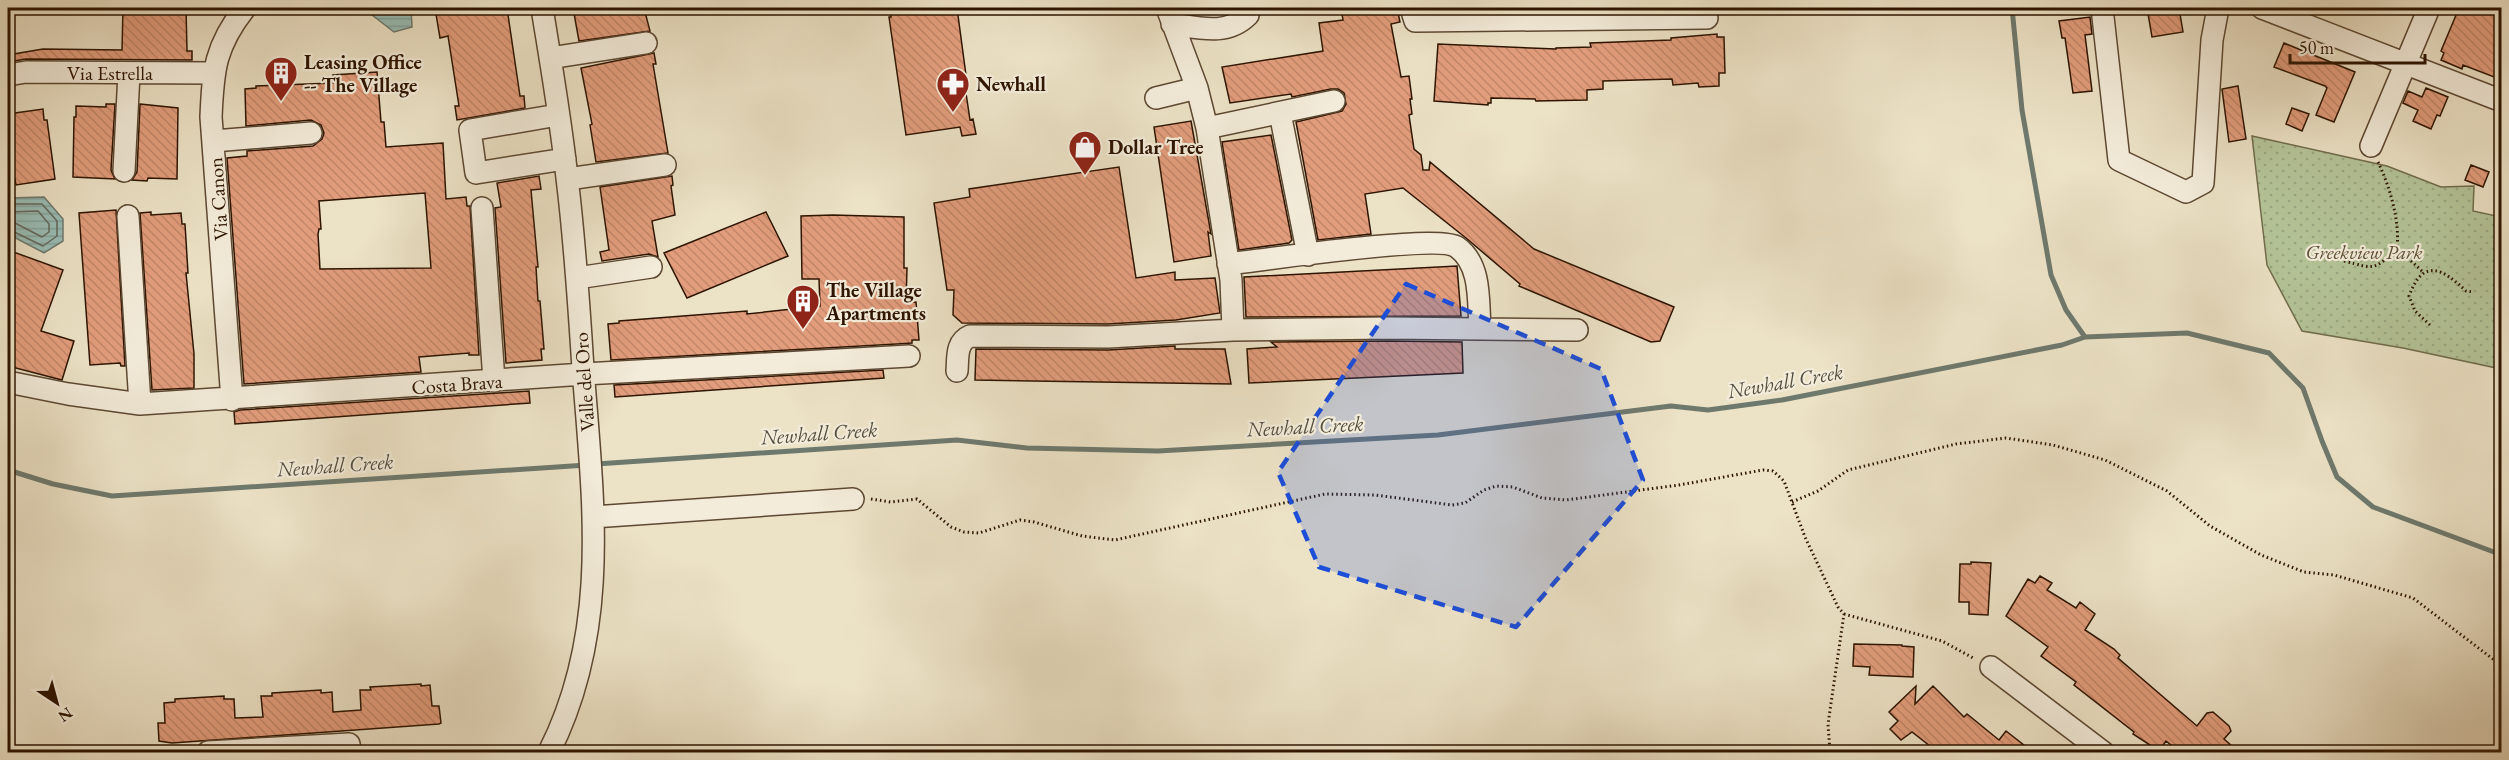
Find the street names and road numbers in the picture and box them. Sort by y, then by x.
street label: Via Estrella [67,60,153,86]
street label: Via Canon [202,156,234,241]
street label: Valle del Oro [568,331,600,432]
street label: Costa Brava [411,368,503,400]

